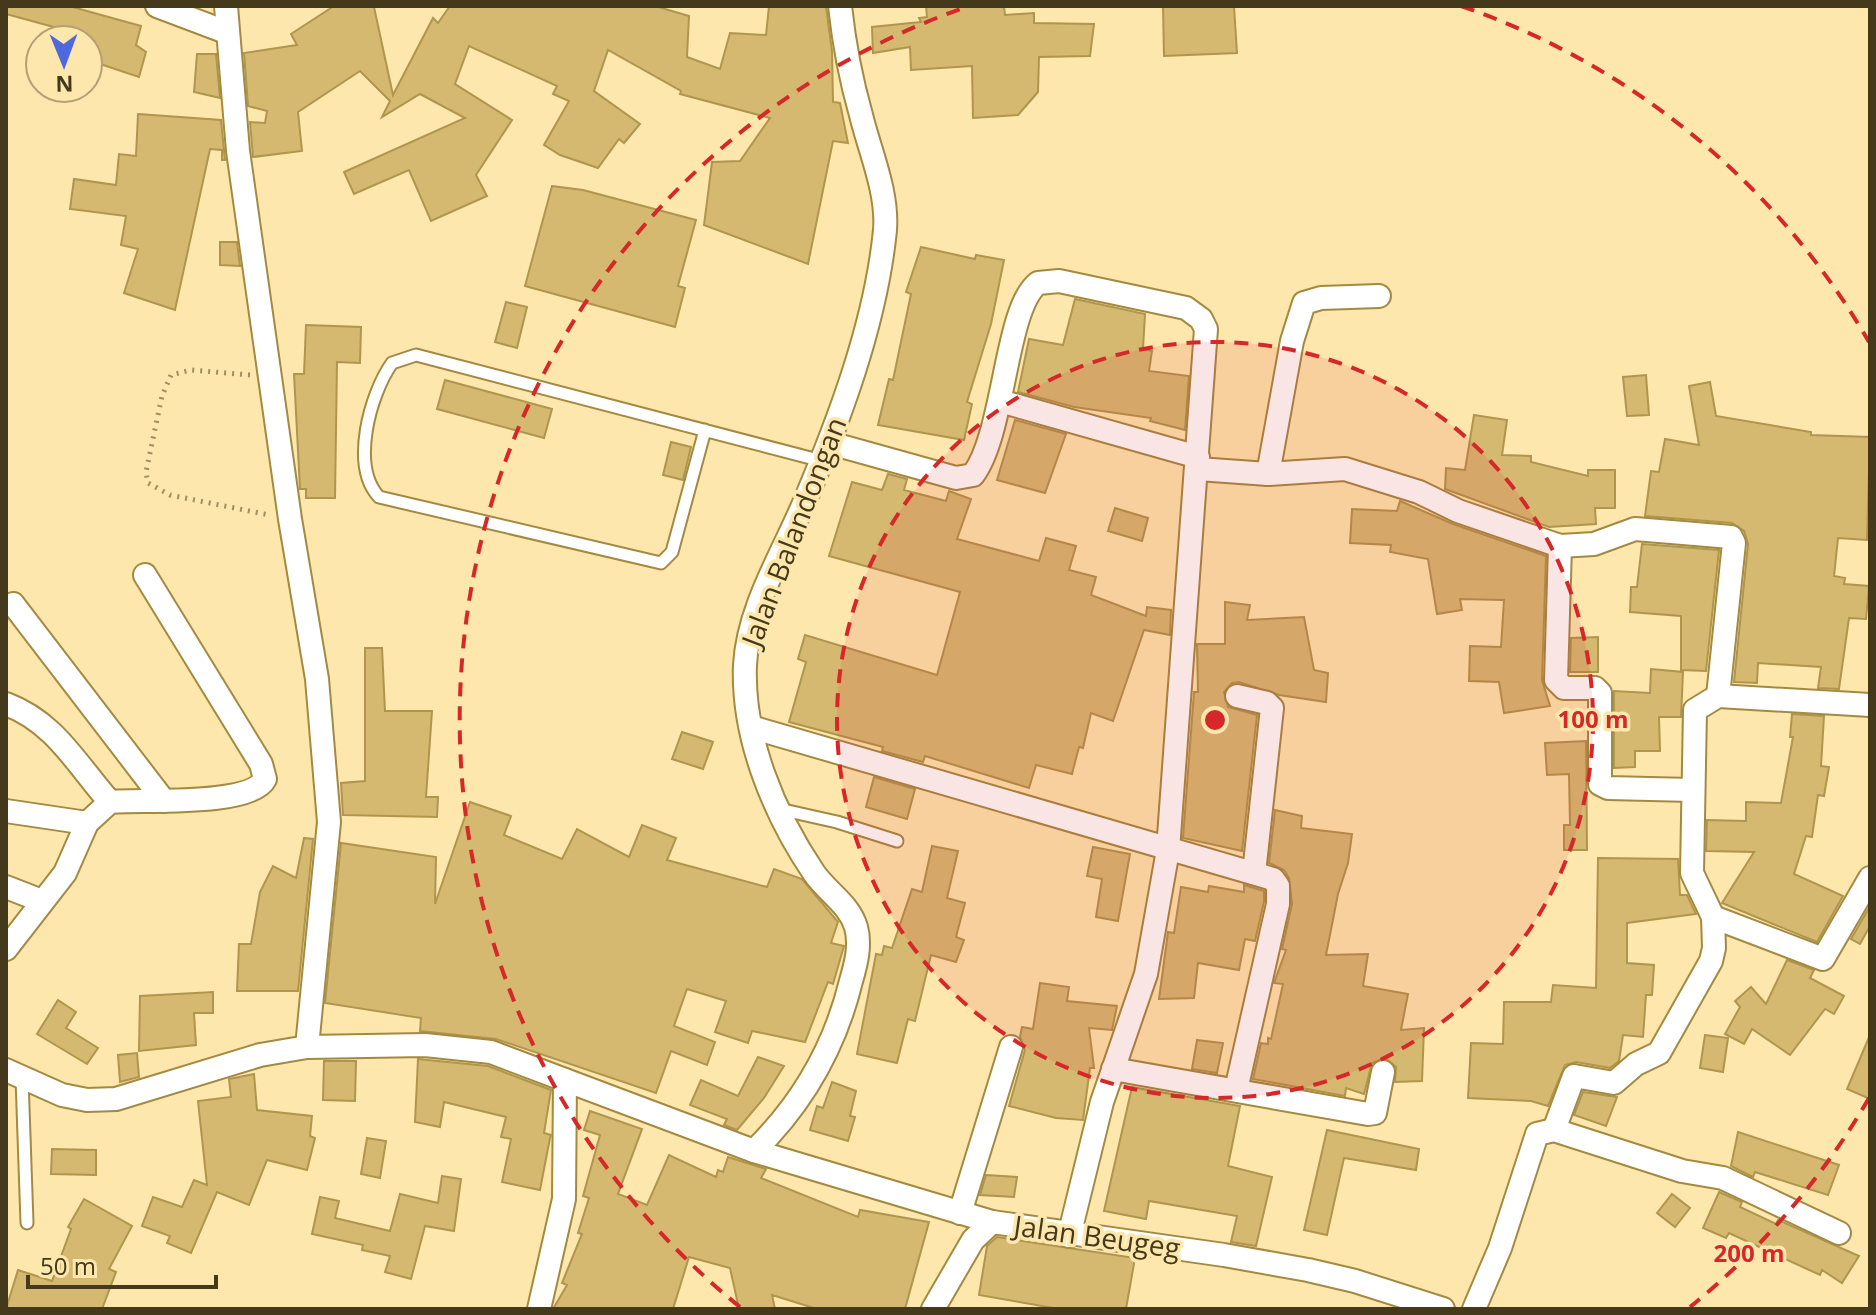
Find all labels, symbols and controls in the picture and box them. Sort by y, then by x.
north arrow [24,24,104,104]
text: N [55,70,74,100]
street label: Jalan Balandongan [731,412,854,655]
text: 100 m [1558,702,1628,735]
centre of rings [1201,706,1229,734]
street label: Jalan Beugeg [1009,1205,1183,1266]
text: 200 m [1714,1236,1784,1269]
scale bar [28,1239,216,1289]
text: 50 m [40,1249,96,1282]

